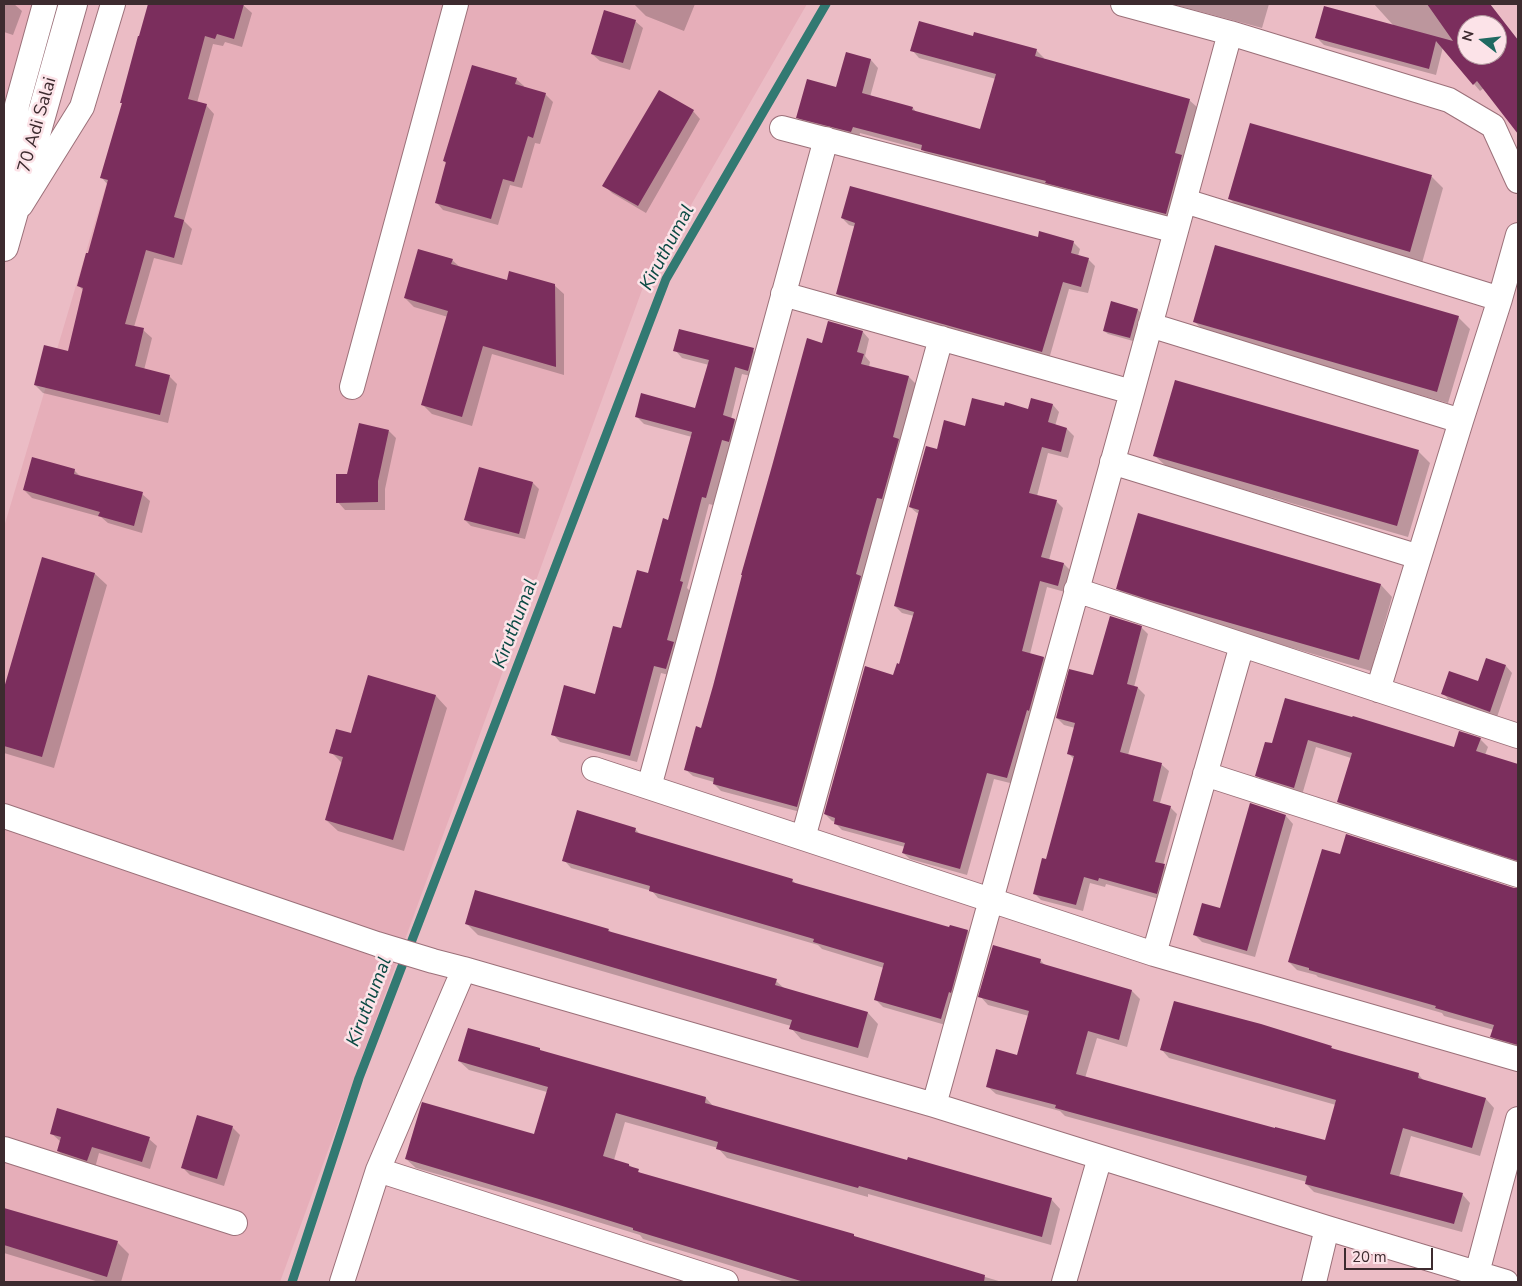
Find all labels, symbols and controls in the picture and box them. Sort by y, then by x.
north arrow [1457,15,1507,65]
text: N [1457,28,1479,44]
street label: 70 Adi Salai [14,75,62,175]
water label: Kiruthumal [636,201,700,295]
water label: Kiruthumal [489,576,543,672]
water label: Kiruthumal [343,954,397,1050]
scale bar [1347,1238,1436,1270]
text: 20 m [1352,1247,1387,1267]

